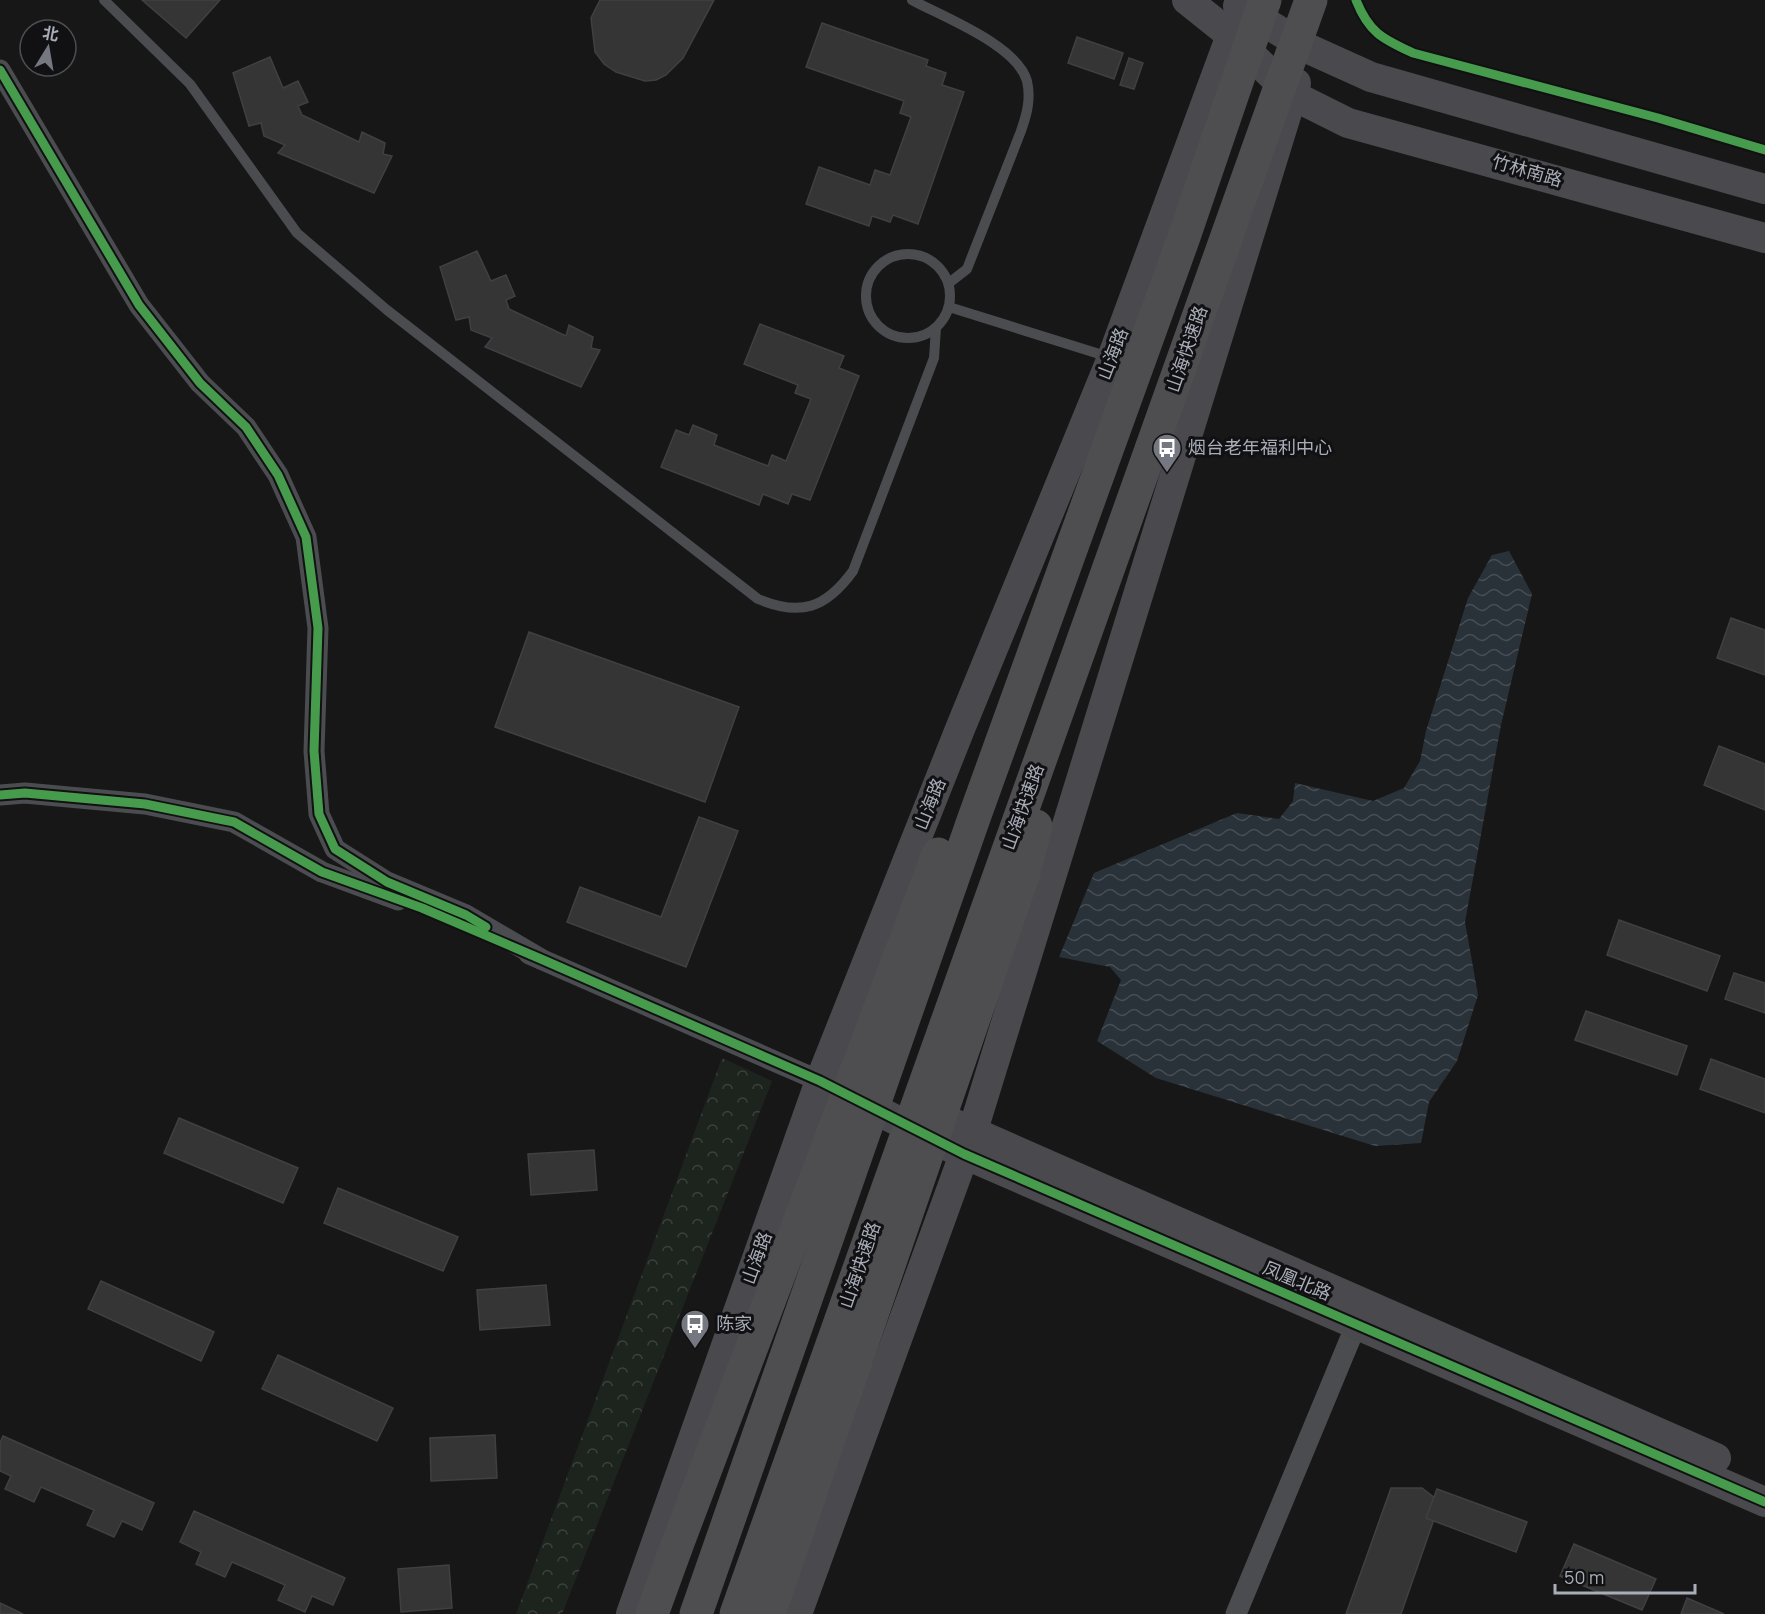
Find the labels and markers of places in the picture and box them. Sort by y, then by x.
bus stop icon: 烟台老年福利中心 [1151,432,1183,474]
place label: 烟台老年福利中心 [1188,435,1332,459]
bus stop icon: 陈家 [679,1308,711,1350]
place label: 陈家 [716,1311,752,1335]

